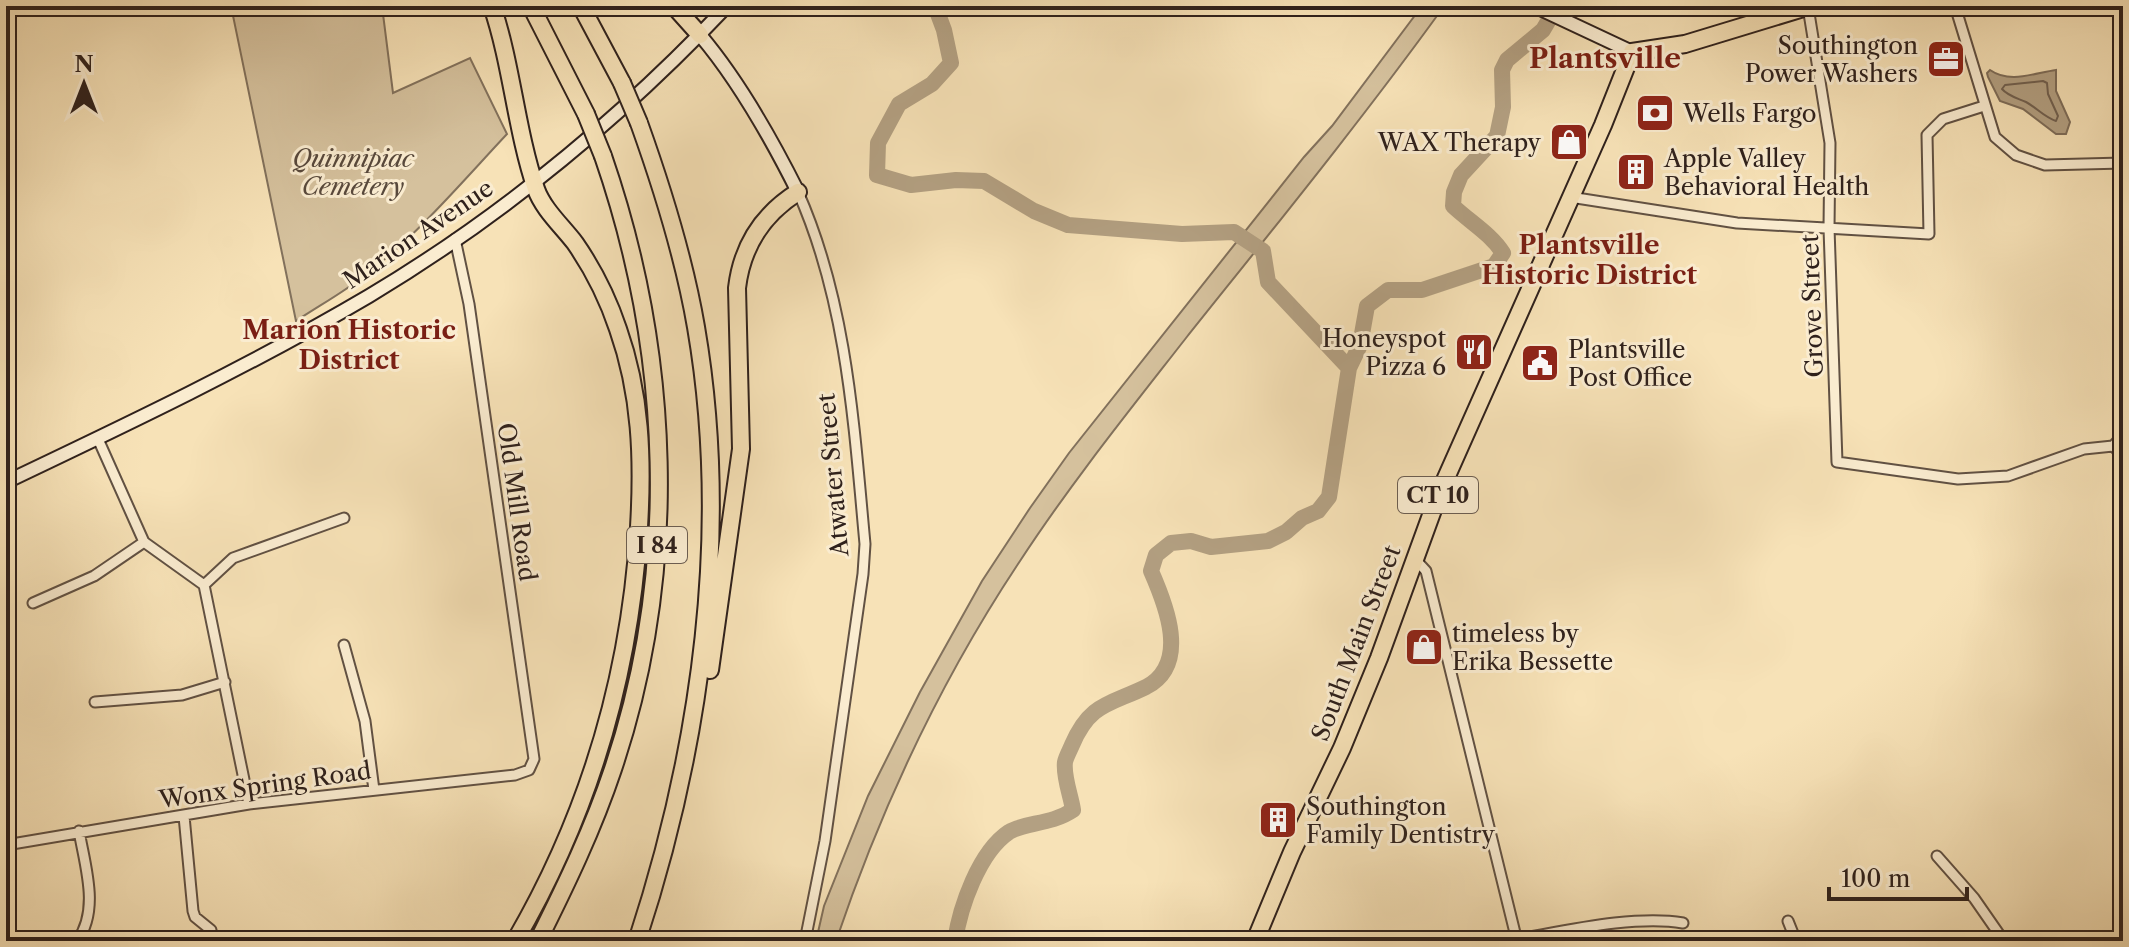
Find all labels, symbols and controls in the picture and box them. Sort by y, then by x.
place label: Southington Power Washers [1745,31,1918,88]
office icon: Southington Power Washers [1925,38,1967,80]
district label: Plantsville [1529,41,1681,75]
north arrow [44,44,124,124]
text: N [74,51,94,78]
bank icon: Wells Fargo [1634,92,1676,134]
place label: Wells Fargo [1682,99,1816,128]
shop icon: WAX Therapy [1548,121,1590,163]
place label: WAX Therapy [1377,128,1542,157]
park label: Quinnipiac Cemetery [292,144,415,201]
place label: Apple Valley Behavioral Health [1663,144,1869,201]
building icon: Apple Valley Behavioral Health [1615,151,1657,193]
street label: Marion Avenue [338,173,498,295]
district label: Plantsville Historic District [1481,229,1697,291]
street label: Grove Street [1795,233,1829,378]
district label: Marion Historic District [242,314,456,376]
place label: Honeyspot Pizza 6 [1322,324,1447,381]
restaurant icon: Honeyspot Pizza 6 [1453,331,1495,373]
place label: Plantsville Post Office [1568,335,1692,392]
public building icon: Plantsville Post Office [1519,342,1561,384]
street label: Atwater Street [811,392,855,559]
street label: Old Mill Road [492,421,543,583]
road number: CT 10 [1398,477,1478,513]
road number: I 84 [627,527,687,563]
street label: South Main Street [1305,541,1407,745]
place label: timeless by Erika Bessette [1452,619,1613,676]
shop icon: timeless by Erika Bessette [1403,626,1445,668]
street label: Wonx Spring Road [156,756,373,814]
place label: Southington Family Dentistry [1306,792,1496,849]
building icon: Southington Family Dentistry [1257,799,1299,841]
scale bar [1829,851,1967,901]
text: 100 m [1841,864,1910,893]

